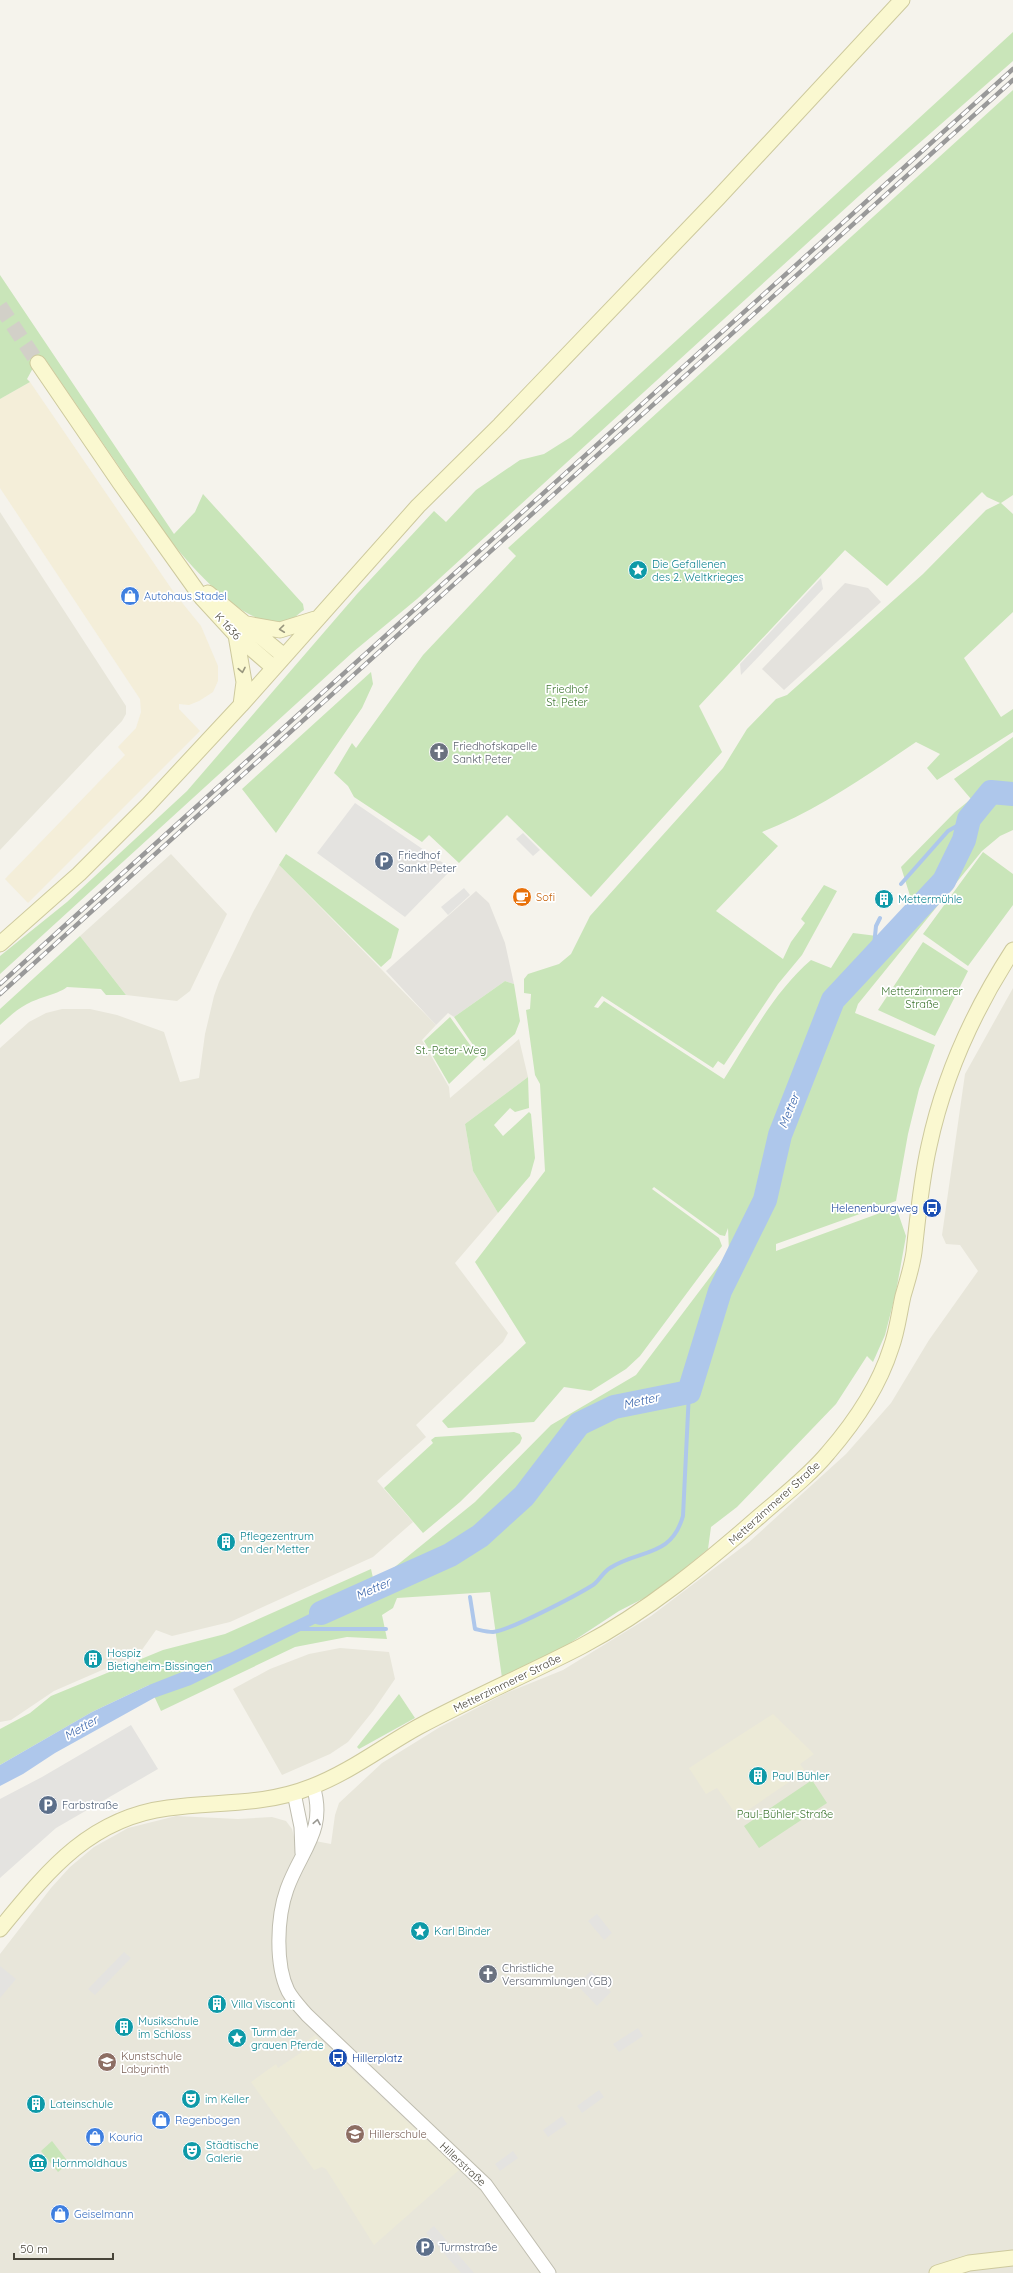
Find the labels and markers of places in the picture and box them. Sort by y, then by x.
place label: Die Gefallenen des 2. Weltkrieges [652,557,744,584]
place icon: Die Gefallenen des 2. Weltkrieges [627,559,649,581]
shop icon: Autohaus Stadel [119,585,141,607]
place label: Autohaus Stadel [144,589,227,603]
place label: Friedhofskapelle Sankt Peter [453,739,537,766]
church icon: Friedhofskapelle Sankt Peter [428,741,450,763]
place label: Friedhof Sankt Peter [398,848,457,875]
parking icon: Friedhof Sankt Peter [373,850,395,872]
cafe icon: Sofi [511,886,533,908]
building icon: Mettermühle [873,888,895,910]
place label: Sofi [536,890,555,904]
place label: Mettermühle [898,892,962,906]
bus stop icon: Helenenburgweg [921,1197,943,1219]
place label: Helenenburgweg [831,1201,918,1215]
place label: Pflegezentrum an der Metter [240,1529,314,1556]
building icon: Pflegezentrum an der Metter [215,1531,237,1553]
place label: Hospiz Bietigheim-Bissingen [107,1646,213,1673]
building icon: Hospiz Bietigheim-Bissingen [82,1648,104,1670]
building icon: Paul Bühler [747,1765,769,1787]
place label: Paul Bühler [772,1769,830,1783]
parking icon: Farbstraße [37,1794,59,1816]
place label: Farbstraße [62,1798,118,1812]
place icon: Karl Binder [409,1920,431,1942]
place label: Karl Binder [434,1924,492,1938]
place label: Christliche Versammlungen (GB) [502,1961,612,1988]
church icon: Christliche Versammlungen (GB) [477,1963,499,1985]
building icon: Villa Visconti [206,1993,228,2015]
place label: Villa Visconti [231,1997,295,2011]
place label: Musikschule im Schloss [138,2014,199,2041]
building icon: Musikschule im Schloss [113,2016,135,2038]
place label: Turm der grauen Pferde [251,2025,324,2052]
place icon: Turm der grauen Pferde [226,2027,248,2049]
bus stop icon: Hillerplatz [327,2047,349,2069]
place label: Kunstschule Labyrinth [121,2049,182,2076]
school or university icon: Kunstschule Labyrinth [96,2051,118,2073]
place label: Hillerplatz [352,2051,403,2065]
theatre icon: im Keller [180,2088,202,2110]
place label: im Keller [205,2092,250,2106]
building icon: Lateinschule [25,2093,47,2115]
place label: Lateinschule [50,2097,113,2111]
shop icon: Regenbogen [150,2109,172,2131]
place label: Regenbogen [175,2113,240,2127]
school or university icon: Hillerschule [344,2123,366,2145]
shop icon: Kouria [84,2126,106,2148]
place label: Hillerschule [369,2127,427,2141]
place label: Kouria [109,2130,142,2144]
place label: Städtische Galerie [206,2138,259,2165]
theatre icon: Städtische Galerie [181,2140,203,2162]
museum icon: Hornmoldhaus [27,2152,49,2174]
place label: Hornmoldhaus [52,2156,127,2170]
shop icon: Geiselmann [49,2203,71,2225]
place label: Geiselmann [74,2207,134,2221]
parking icon: Turmstraße [414,2236,436,2258]
place label: Turmstraße [439,2240,497,2254]

